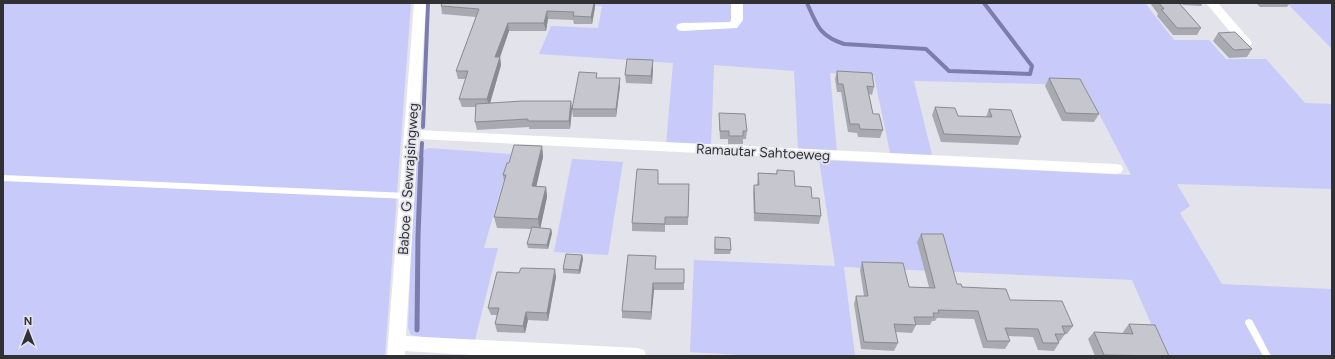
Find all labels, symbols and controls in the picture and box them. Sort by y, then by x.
street label: Baboe G Sewrajsingweg [395,102,422,256]
street label: Ramautar Sahtoeweg [695,140,831,165]
north arrow [8,311,48,351]
text: N [24,315,32,328]

